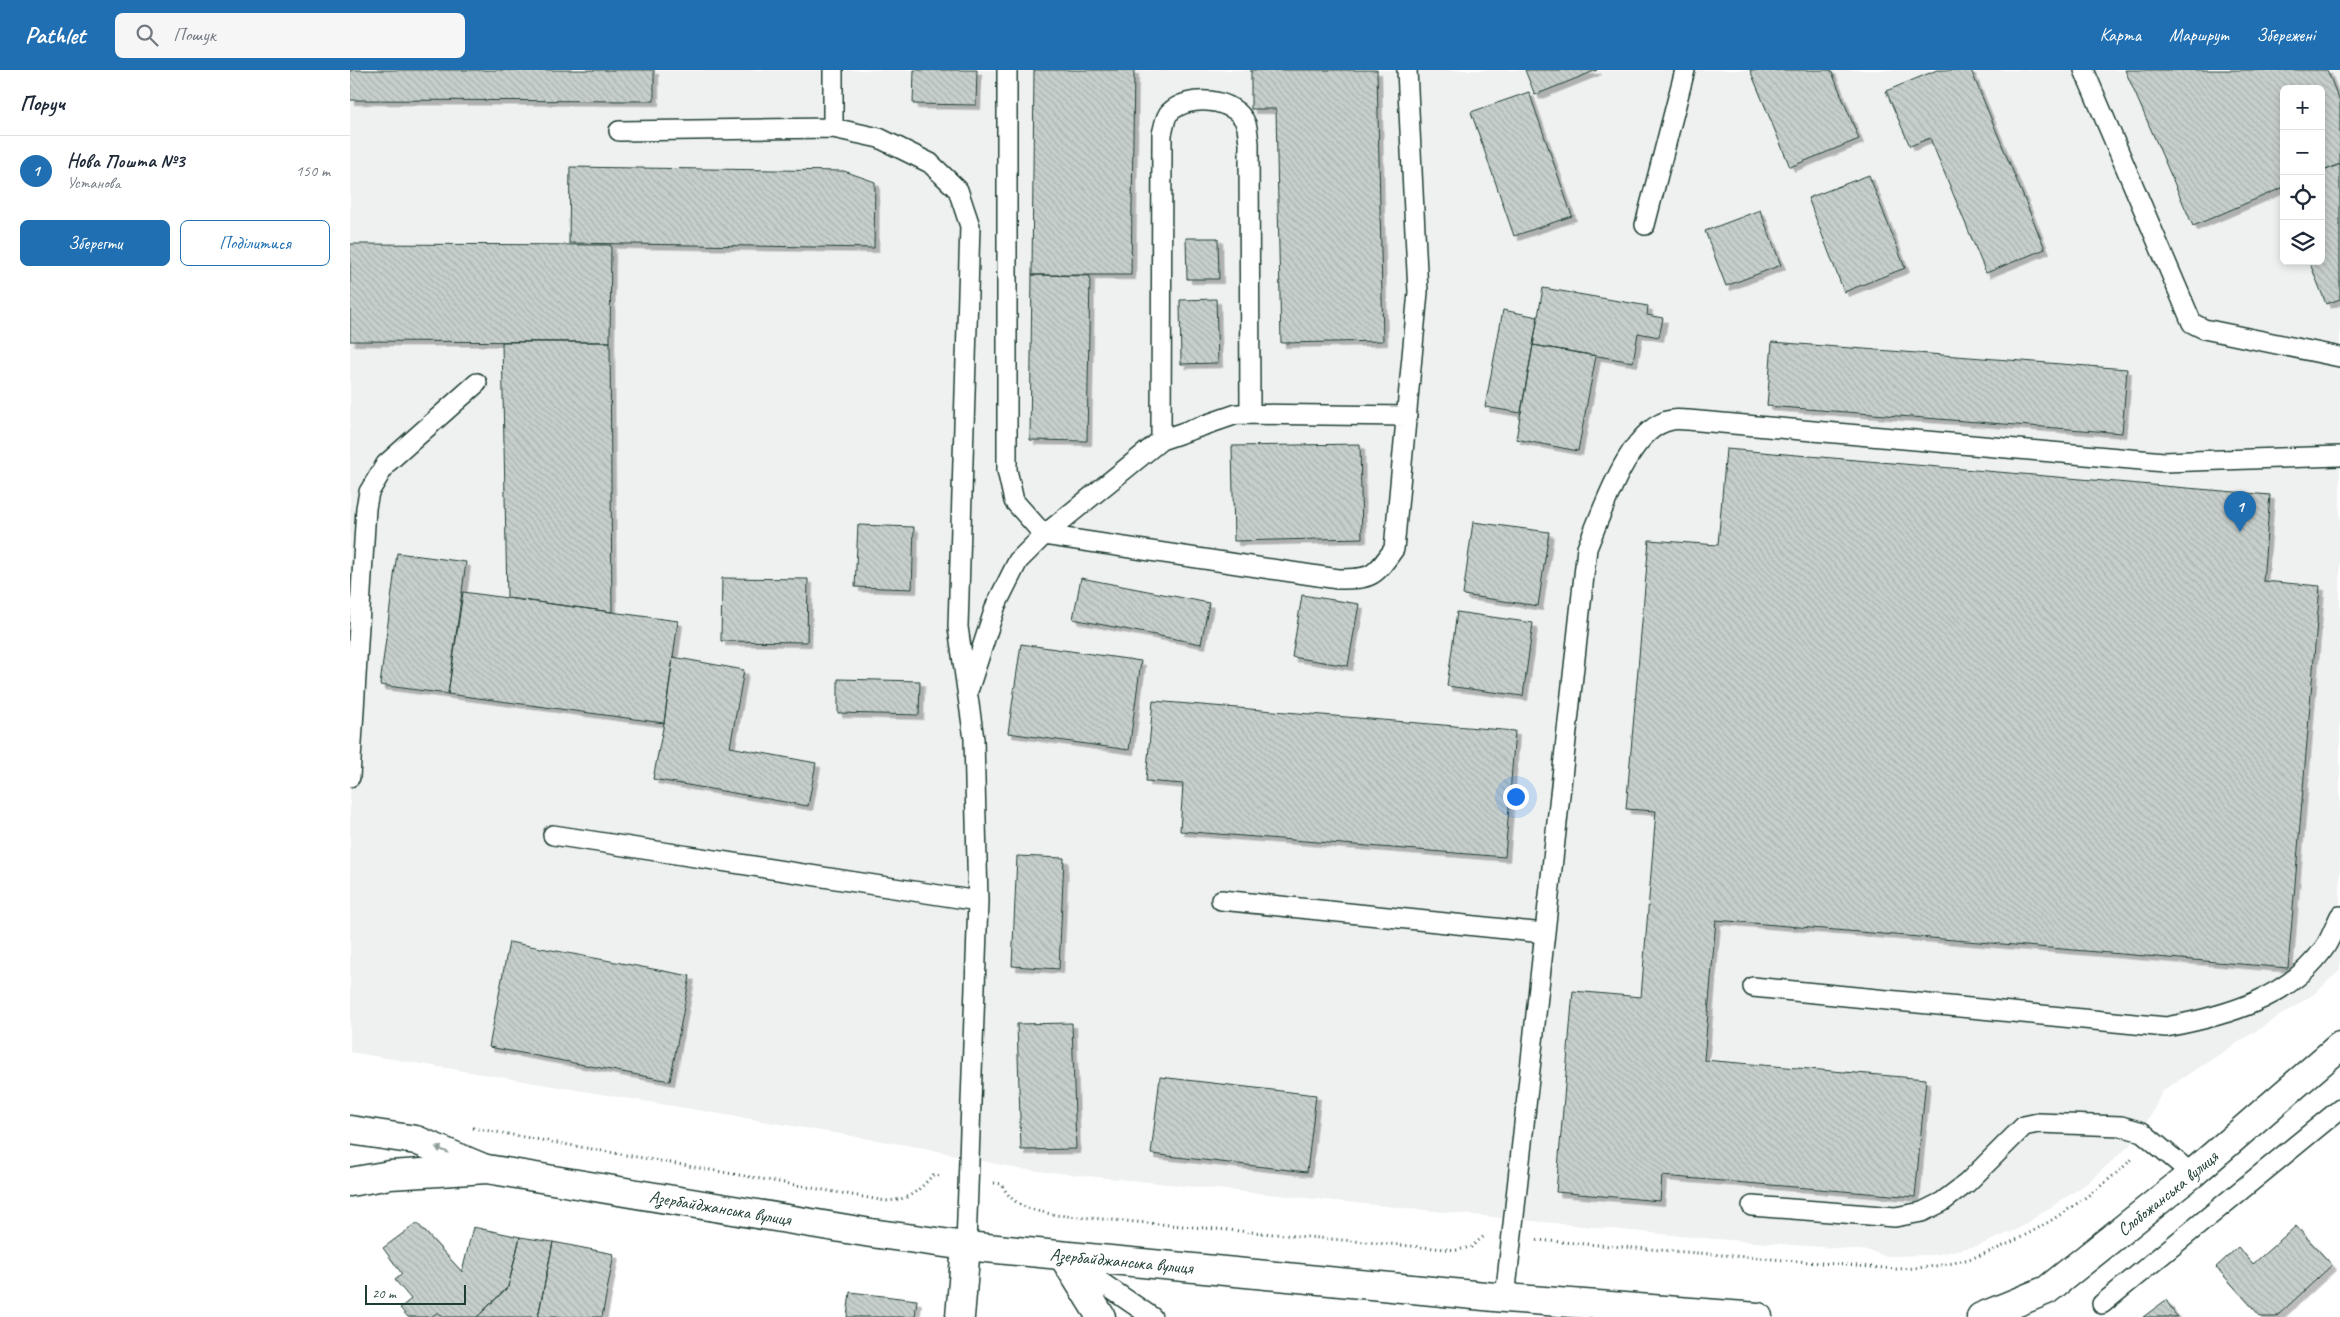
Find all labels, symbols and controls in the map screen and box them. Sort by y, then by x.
search box [115,13,465,58]
text: Pathlet [25,20,85,50]
icon: search [133,21,161,49]
text: Пошук [173,23,216,47]
text: Карта [2100,24,2141,46]
text: Маршрут [2169,24,2228,46]
text: Збережені [2256,24,2315,46]
map controls [2280,85,2325,265]
button: + [2280,85,2325,130]
text: Поруч [20,90,65,116]
button: − [2280,130,2325,175]
text: Нова Пошта №3 [67,149,185,173]
text: 1 [32,161,40,181]
text: 150 m [296,161,330,181]
text: Установа [67,173,120,193]
button: locate [2280,175,2325,220]
button: Зберегти [20,220,170,266]
button: Поділитися [180,220,330,266]
button: layers [2280,220,2325,265]
pin: 1 [2224,491,2256,532]
your location [1503,784,1529,810]
one-way arrow [435,1145,449,1153]
street label: Слобожанська вулиця [2113,1145,2224,1241]
street label: Азербайджанська вулиця [648,1185,794,1231]
street label: Азербайджанська вулиця [1049,1243,1195,1279]
scale bar [365,1282,466,1305]
text: 20 m [372,1285,396,1302]

